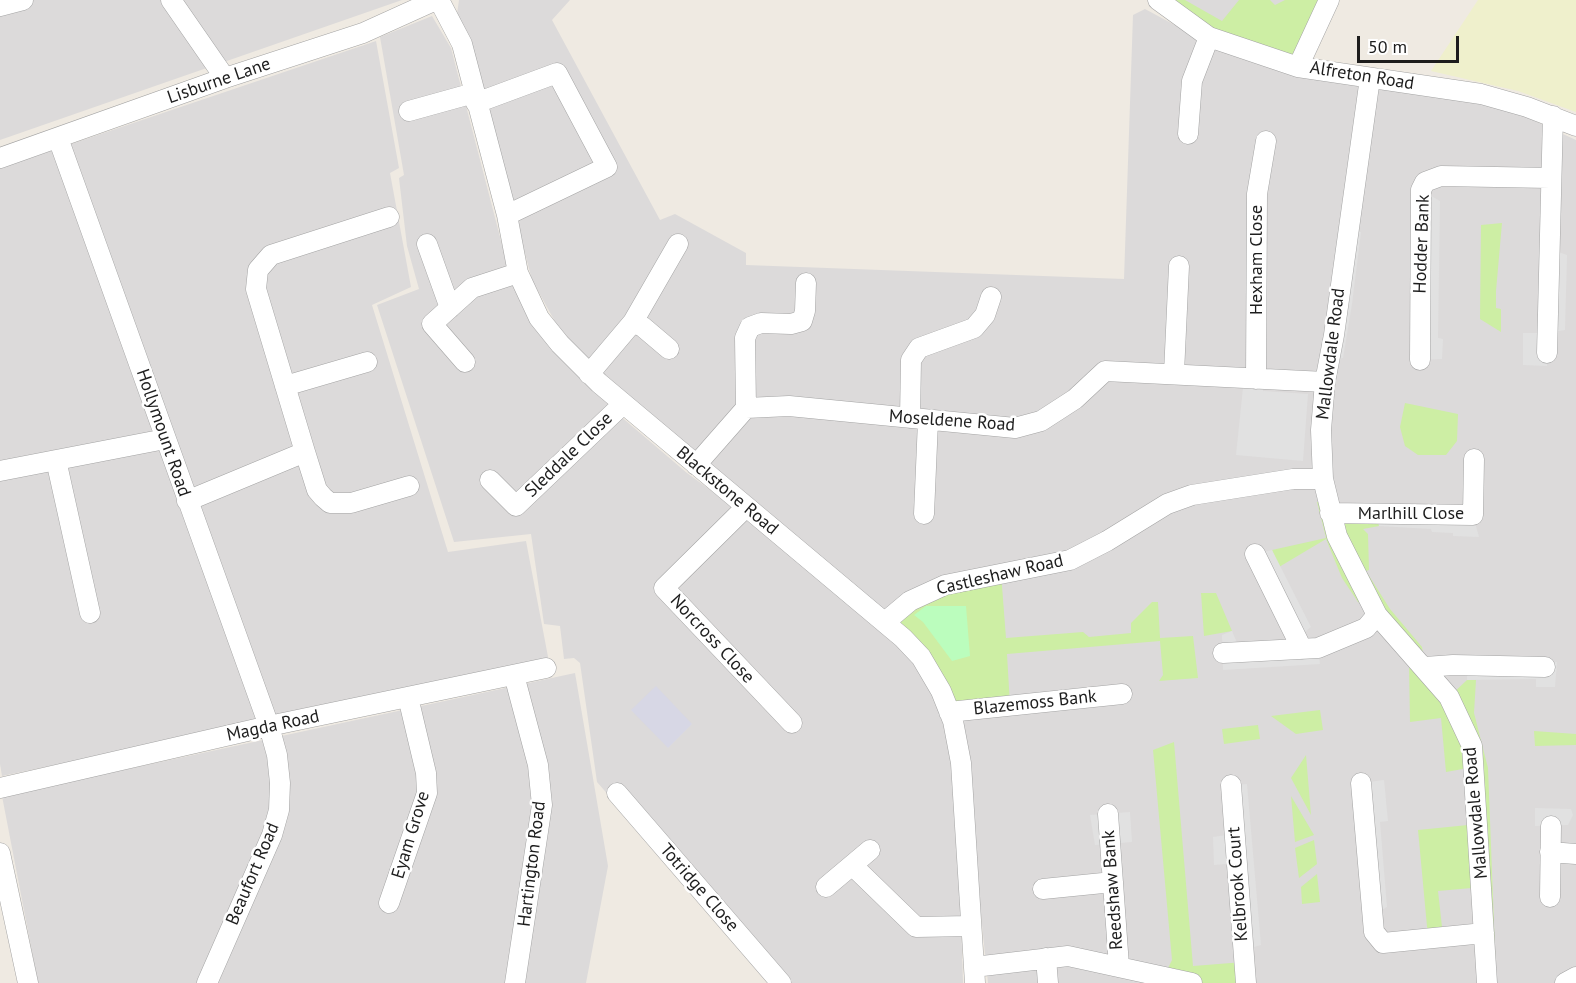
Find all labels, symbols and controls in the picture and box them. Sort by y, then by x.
scale bar [1360,24,1462,62]
text: 50 m [1368,35,1407,58]
street label: Lisburne Lane [164,53,274,109]
street label: Alfreton Road [1308,57,1416,95]
street label: Hodder Bank [1409,194,1435,294]
street label: Hexham Close [1246,205,1268,315]
street label: Mallowdale Road [1312,287,1350,421]
street label: Hollymount Road [131,366,195,500]
street label: Moseldene Road [888,406,1016,436]
street label: Sleddale Close [521,408,617,502]
street label: Blackstone Road [672,442,782,540]
street label: Marlhill Close [1358,503,1464,525]
street label: Castleshaw Road [934,550,1066,600]
street label: Norcross Close [665,590,759,688]
street label: Blazemoss Bank [972,686,1098,720]
street label: Magda Road [225,706,321,746]
street label: Mallowdale Road [1459,746,1493,880]
street label: Eyam Grove [387,789,435,881]
street label: Hartington Road [514,800,550,928]
street label: Beaufort Road [222,820,284,928]
street label: Kelbrook Court [1223,826,1253,942]
street label: Reedshaw Bank [1098,829,1128,951]
street label: Totridge Close [655,840,743,936]

